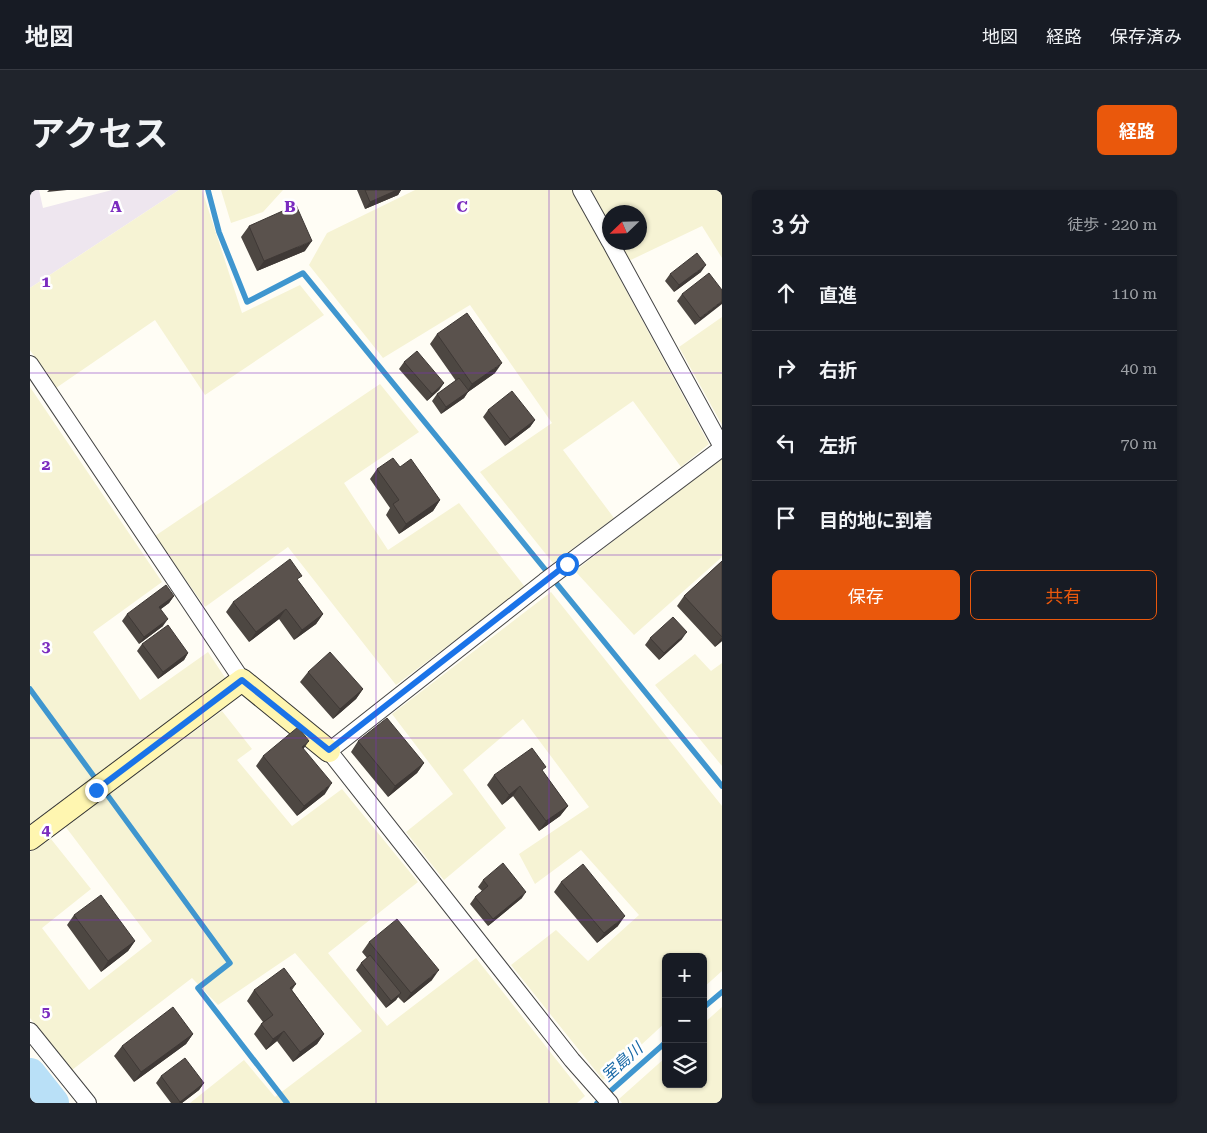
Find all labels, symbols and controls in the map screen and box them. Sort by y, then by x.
text: 地図 [25,23,73,51]
text: 地図 [982,26,1018,47]
text: 経路 [1046,26,1082,47]
text: 保存済み [1110,26,1182,47]
button: 経路 [1097,105,1177,155]
text: アクセス [30,114,168,155]
text: A [110,197,122,216]
text: B [284,197,296,216]
text: C [456,197,468,216]
north arrow [602,205,647,250]
text: 3 分 [772,213,810,237]
text: 徒歩 · 220 m [1067,215,1157,234]
text: 1 [42,272,51,291]
icon: ahead [772,279,800,307]
text: 直進 [819,284,857,307]
text: 110 m [1111,284,1157,303]
icon: right [772,354,800,382]
text: 右折 [819,359,857,382]
text: 40 m [1120,359,1157,378]
icon: left [772,429,800,457]
text: 左折 [819,434,857,457]
text: 70 m [1120,434,1157,453]
text: 2 [42,455,51,474]
icon: arrive [772,504,800,532]
text: 目的地に到着 [819,509,933,532]
route start [556,553,579,576]
button: 保存 [772,570,960,620]
button: 共有 [970,570,1157,620]
text: 3 [42,637,51,656]
route end [85,779,108,802]
text: 4 [42,820,51,839]
map controls [662,953,707,1088]
button: + [662,953,707,998]
button: − [662,998,707,1043]
text: 5 [42,1002,51,1021]
water label: 室島川 [598,1038,648,1085]
button: layers [662,1043,707,1088]

